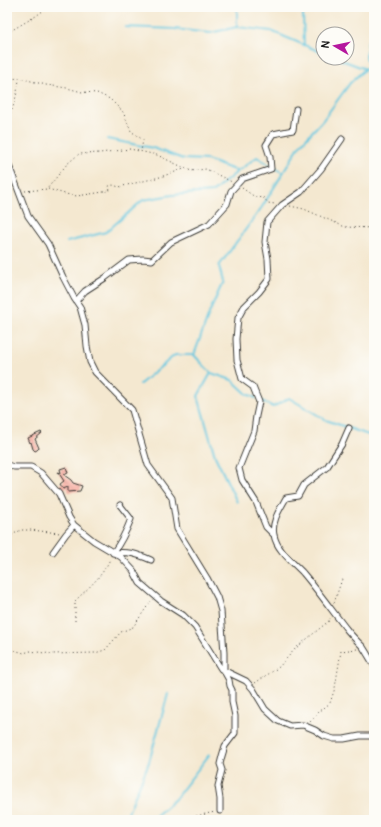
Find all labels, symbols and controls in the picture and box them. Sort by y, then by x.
north arrow [315,26,355,66]
text: N [319,39,333,49]

